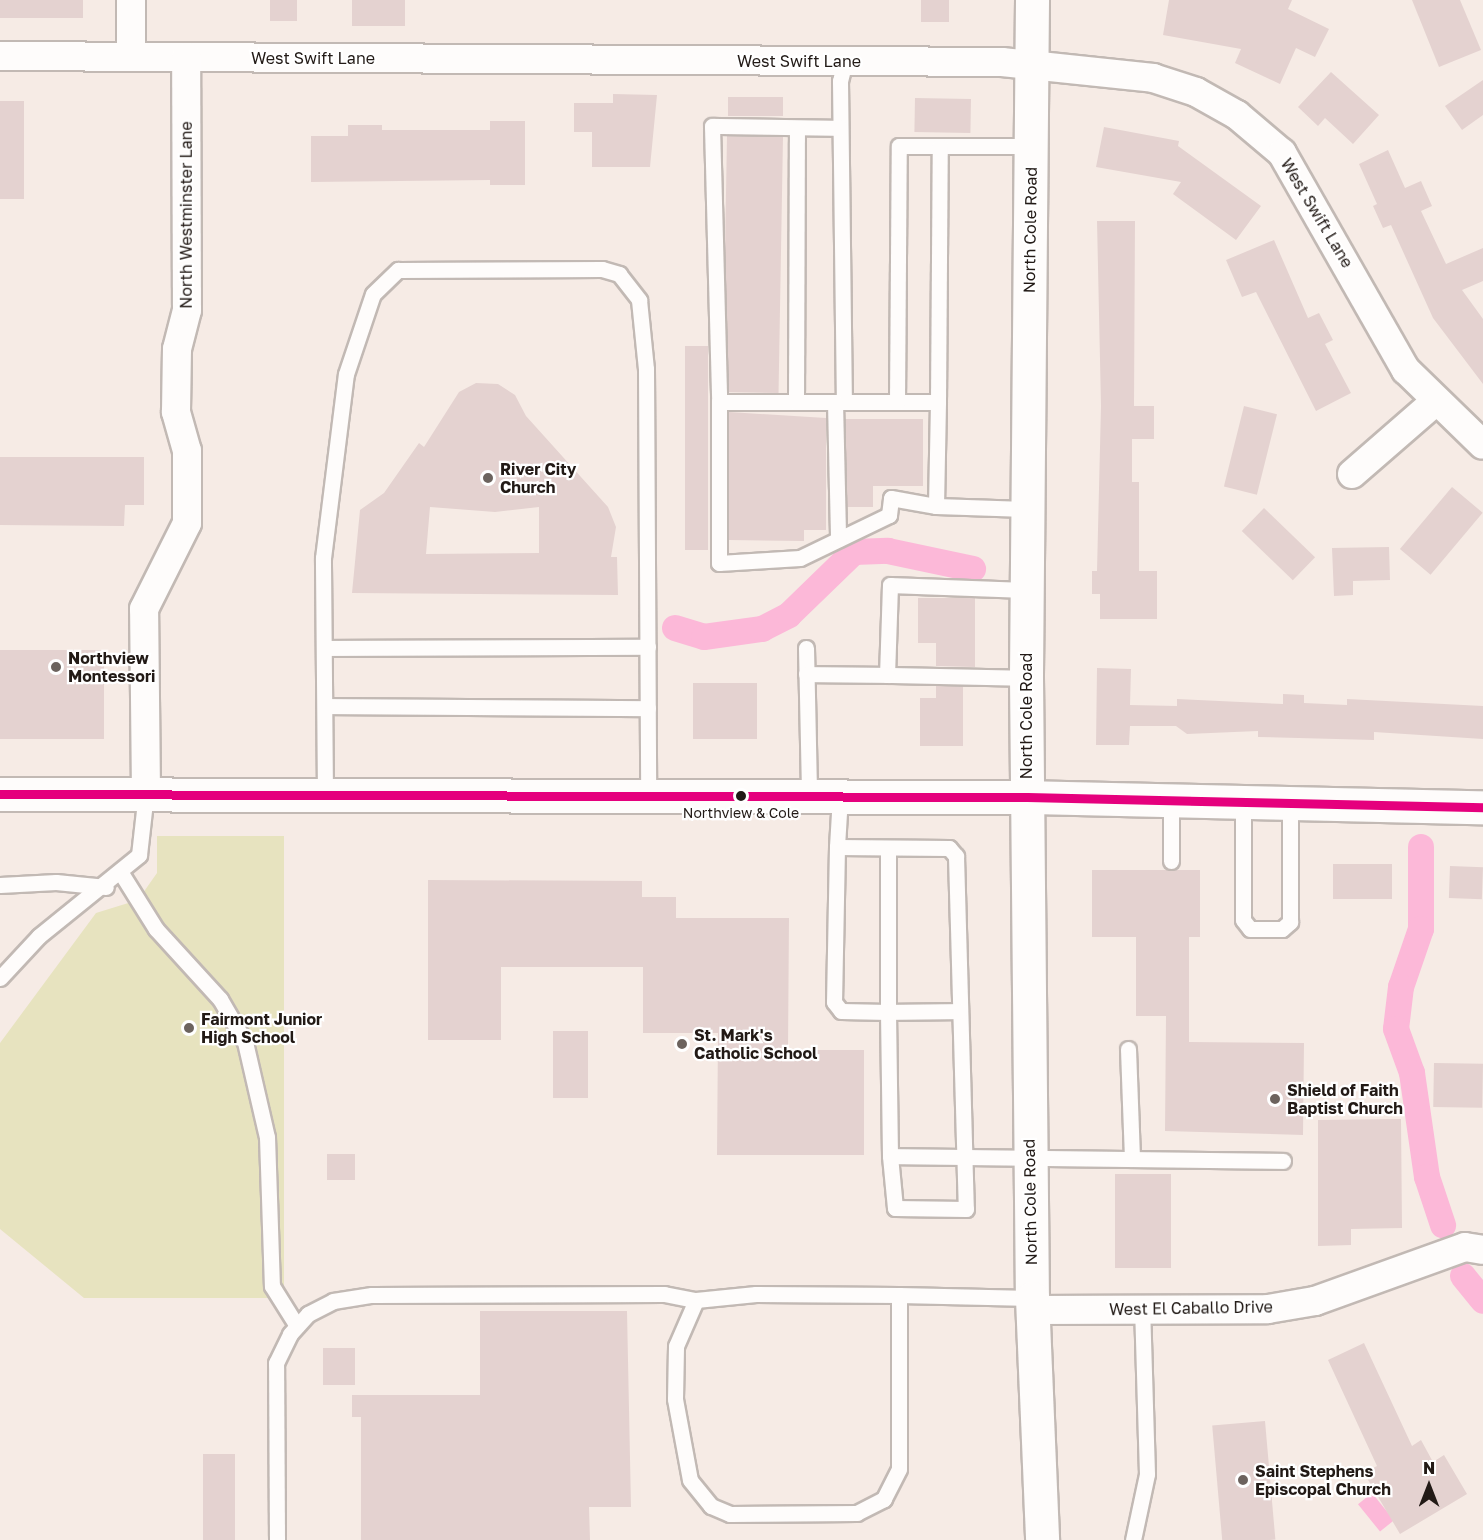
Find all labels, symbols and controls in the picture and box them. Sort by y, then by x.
street label: West Swift Lane [251,48,375,68]
street label: West Swift Lane [737,51,861,71]
street label: North Westminster Lane [176,121,196,309]
street label: West Swift Lane [1277,155,1357,271]
street label: North Cole Road [1019,167,1041,293]
place label: River City Church [500,459,576,497]
marker: River City Church [481,471,495,485]
place label: Northview Montessori [68,648,156,686]
street label: North Cole Road [1016,653,1036,779]
marker: Northview Montessori [49,660,63,674]
marker: Northview & Cole [735,790,747,802]
place label: Northview & Cole [683,805,799,821]
place label: Fairmont Junior High School [201,1009,322,1047]
marker: Fairmont Junior High School [182,1021,196,1035]
place label: St. Mark's Catholic School [694,1025,817,1063]
marker: St. Mark's Catholic School [675,1037,689,1051]
place label: Shield of Faith Baptist Church [1287,1080,1403,1118]
marker: Shield of Faith Baptist Church [1268,1092,1282,1106]
street label: North Cole Road [1019,1139,1041,1265]
street label: West El Caballo Drive [1109,1297,1273,1319]
north arrow [1399,1456,1459,1516]
text: N [1423,1458,1435,1478]
place label: Saint Stephens Episcopal Church [1255,1461,1391,1499]
marker: Saint Stephens Episcopal Church [1236,1473,1250,1487]

